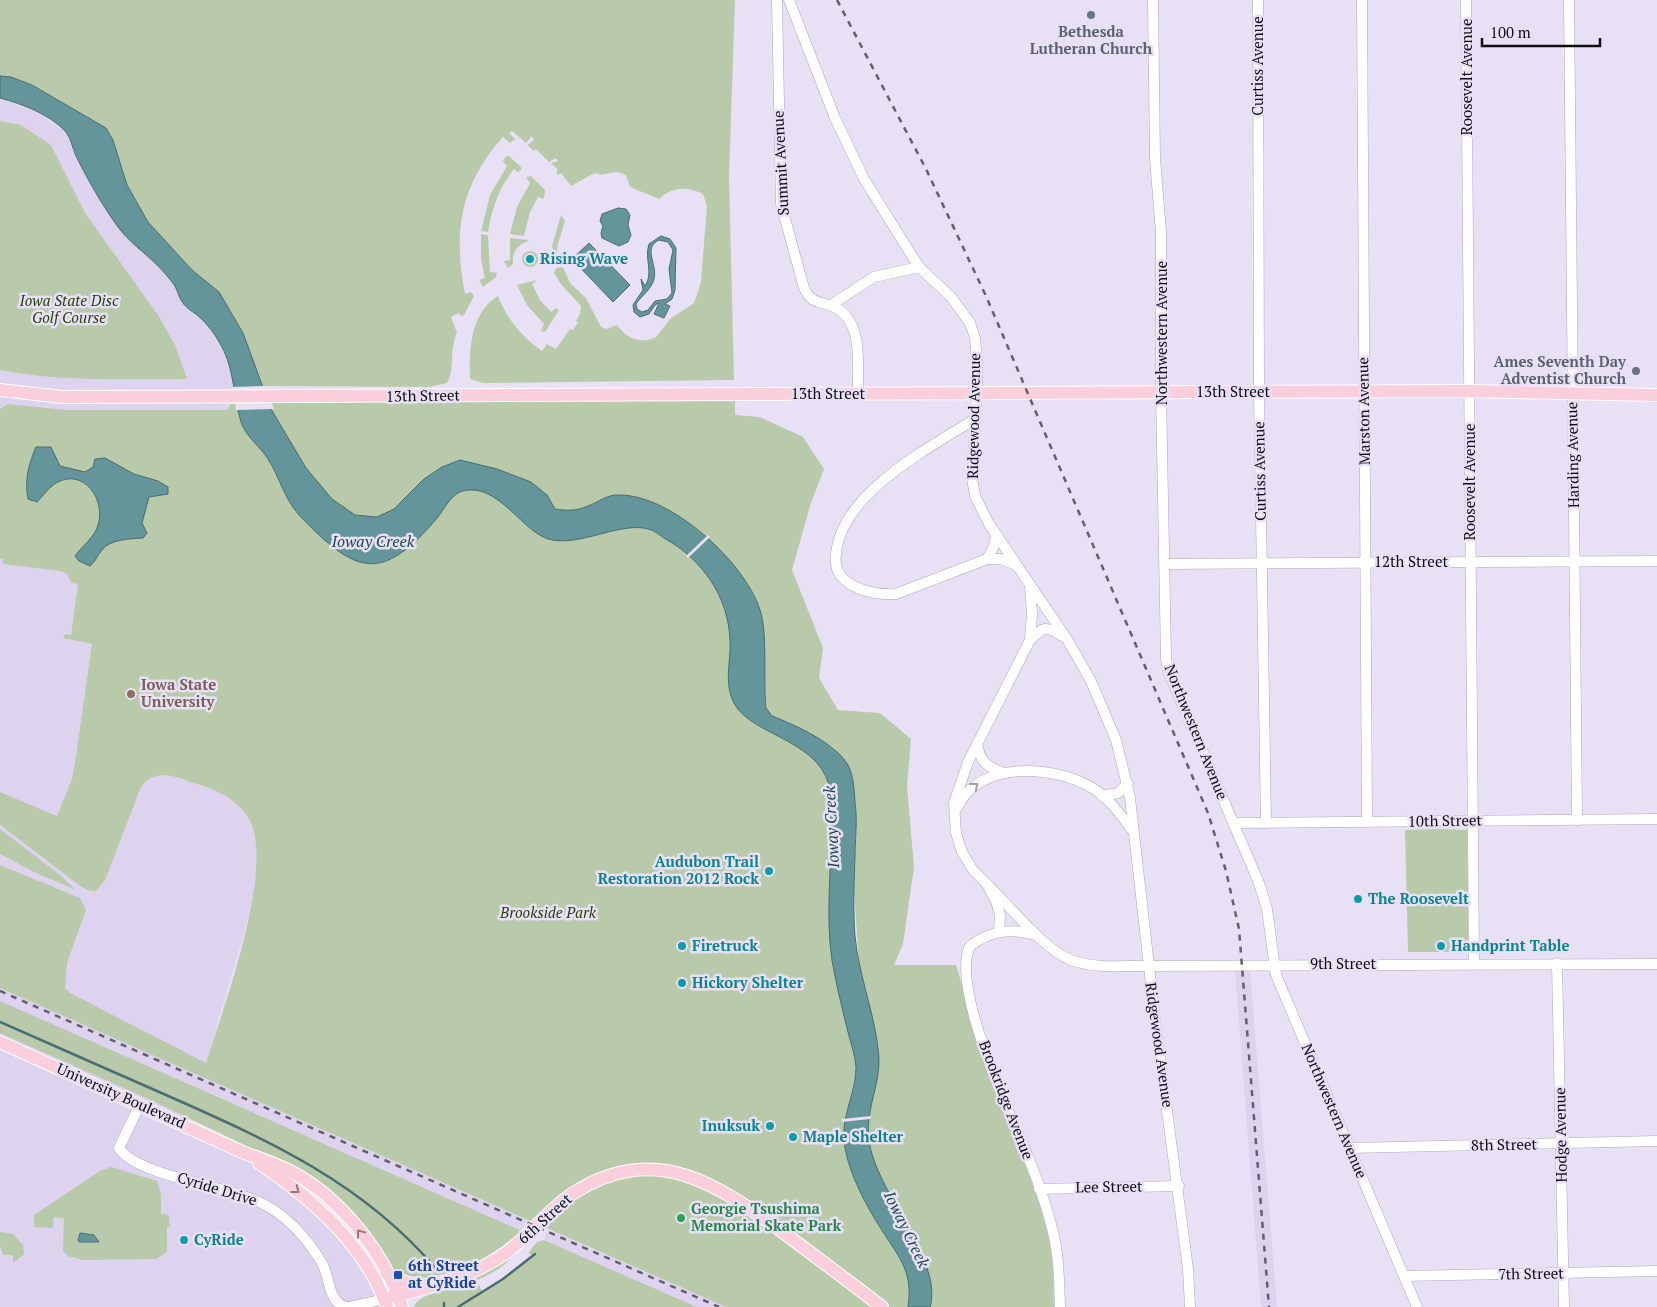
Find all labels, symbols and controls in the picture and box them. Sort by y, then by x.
marker: Bethesda Lutheran Church [1085,9,1097,21]
scale bar [1482,15,1600,47]
street label: Curtiss Avenue [1247,16,1267,116]
street label: Roosevelt Avenue [1456,18,1476,136]
place label: Bethesda Lutheran Church [1030,21,1153,58]
text: 100 m [1490,22,1531,42]
street label: Summit Avenue [767,110,793,216]
place label: Rising Wave [540,248,628,268]
marker: Rising Wave [524,253,536,265]
street label: Northwestern Avenue [1151,261,1171,405]
park label: Iowa State Disc Golf Course [19,290,119,327]
place label: Ames Seventh Day Adventist Church [1494,351,1627,388]
street label: Ridgewood Avenue [962,353,984,479]
street label: Marston Avenue [1352,357,1374,465]
marker: Ames Seventh Day Adventist Church [1630,365,1642,377]
street label: 13th Street [1196,381,1270,401]
street label: 13th Street [791,383,865,403]
street label: 13th Street [386,384,461,406]
street label: Harding Avenue [1561,402,1583,508]
street label: Curtiss Avenue [1248,421,1270,521]
street label: Roosevelt Avenue [1459,423,1479,541]
water label: Ioway Creek [331,530,415,552]
street label: 12th Street [1374,551,1448,571]
street label: Northwestern Avenue [1161,661,1233,802]
place label: Iowa State University [141,674,216,711]
marker: Iowa State University [125,688,137,700]
one-way arrow [969,784,978,792]
water label: Ioway Creek [818,785,844,870]
street label: 10th Street [1408,809,1483,831]
place label: Audubon Trail Restoration 2012 Rock [598,851,759,888]
marker: Audubon Trail Restoration 2012 Rock [763,865,775,877]
place label: The Roosevelt [1368,888,1469,908]
marker: The Roosevelt [1352,893,1364,905]
park label: Brookside Park [499,902,597,922]
place label: Firetruck [692,935,758,955]
place label: Handprint Table [1451,935,1570,955]
marker: Firetruck [676,940,688,952]
marker: Handprint Table [1435,940,1447,952]
street label: 9th Street [1310,953,1376,973]
place label: Hickory Shelter [692,972,804,992]
marker: Hickory Shelter [676,977,688,989]
street label: Ridgewood Avenue [1141,981,1179,1109]
street label: Brookridge Avenue [975,1037,1039,1162]
street label: Northwestern Avenue [1297,1040,1372,1181]
street label: University Boulevard [54,1058,189,1133]
street label: Hodge Avenue [1549,1087,1571,1183]
place label: Inuksuk [702,1115,760,1135]
marker: Inuksuk [764,1120,776,1132]
place label: Maple Shelter [803,1126,904,1146]
marker: Maple Shelter [787,1131,799,1143]
street label: 8th Street [1471,1133,1538,1155]
street label: Cyride Drive [175,1166,260,1210]
street label: Lee Street [1075,1175,1143,1197]
one-way arrow [290,1184,300,1193]
water label: Ioway Creek [879,1186,935,1271]
street label: 6th Street [513,1188,576,1248]
place label: Georgie Tsushima Memorial Skate Park [691,1198,841,1235]
marker: Georgie Tsushima Memorial Skate Park [675,1212,687,1224]
place label: CyRide [194,1229,244,1249]
one-way arrow [358,1230,366,1239]
marker: CyRide [178,1234,190,1246]
place label: 6th Street at CyRide [408,1255,479,1292]
street label: 7th Street [1498,1262,1564,1284]
marker: 6th Street at CyRide [392,1269,404,1281]

